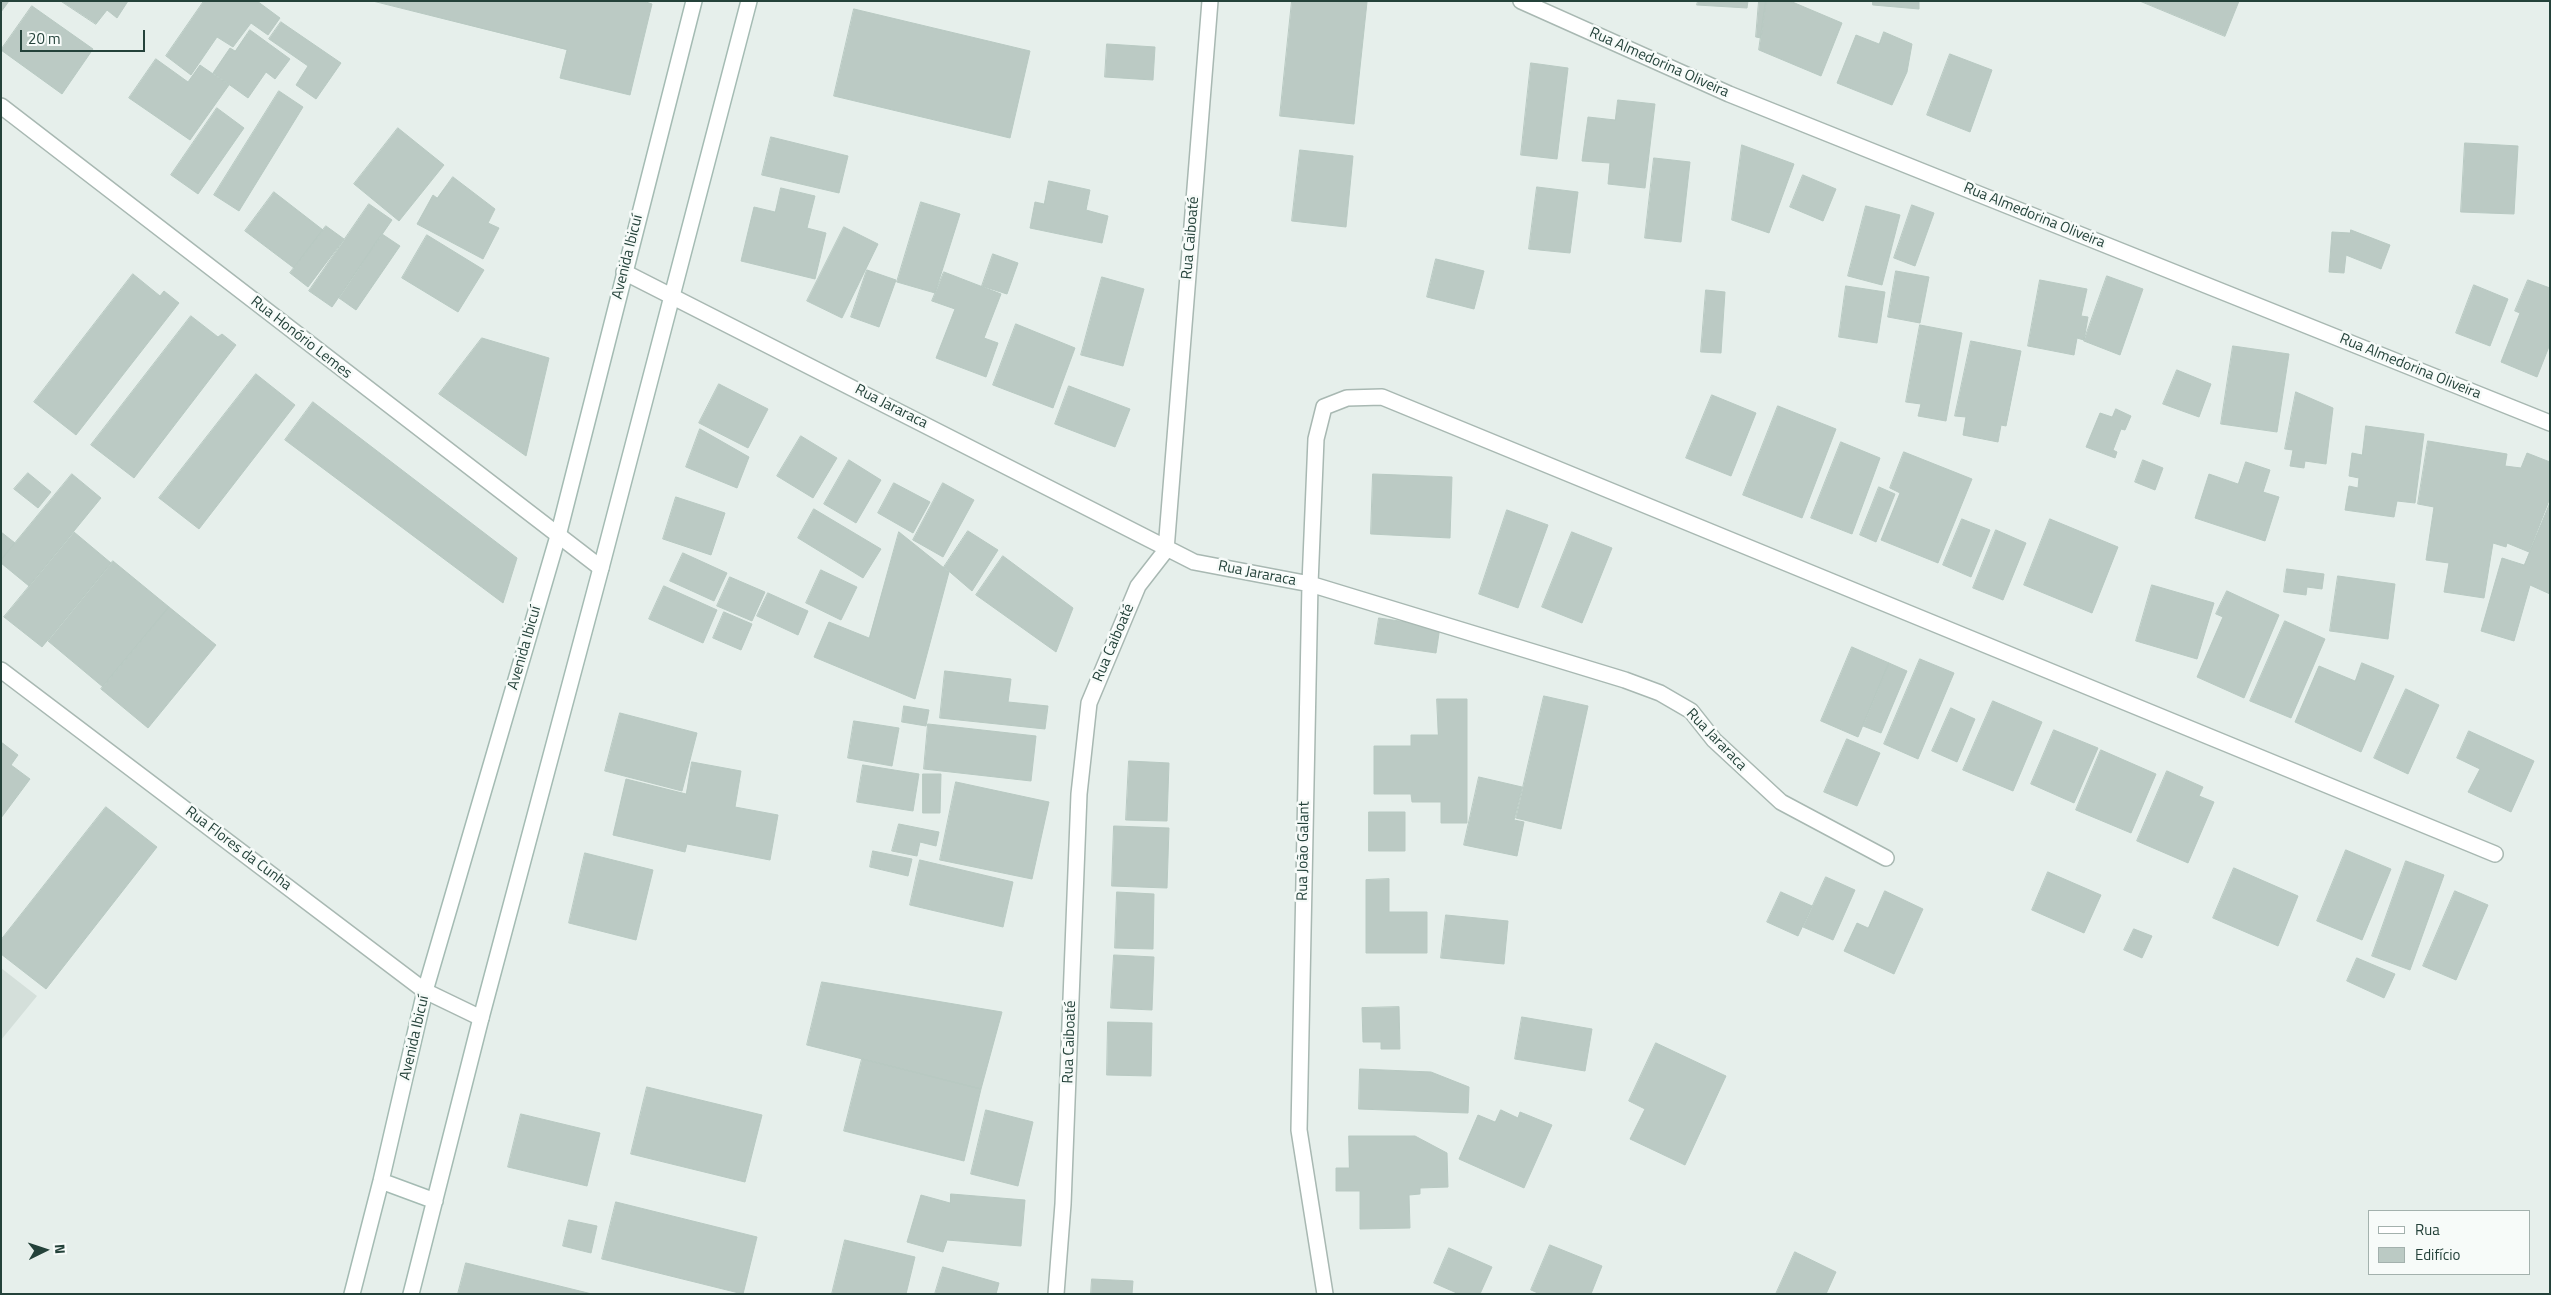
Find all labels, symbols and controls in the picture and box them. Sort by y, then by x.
scale bar [22,20,148,52]
street label: Rua Almedorina Oliveira [1586,24,1732,102]
text: 20 m [28,27,61,50]
street label: Rua Almedorina Oliveira [1961,179,2107,253]
street label: Rua Caiboaté [1178,196,1204,280]
street label: Avenida Ibicuí [609,213,647,301]
street label: Rua Honório Lemes [247,293,355,383]
street label: Rua Almedorina Oliveira [2337,330,2483,404]
street label: Rua Jararaca [852,381,930,433]
street label: Rua Jararaca [1216,558,1298,590]
street label: Rua Caiboaté [1089,601,1139,685]
street label: Avenida Ibicuí [504,604,546,692]
street label: Rua Jararaca [1682,705,1750,775]
street label: Rua João Galant [1294,801,1314,901]
street label: Rua Flores da Cunha [181,803,295,895]
street label: Avenida Ibicuí [397,994,433,1082]
street label: Rua Caiboaté [1060,1000,1080,1084]
legend [2368,1210,2531,1275]
text: Rua [2415,1218,2440,1241]
north arrow [20,1225,70,1275]
text: N [50,1243,71,1254]
text: Edifício [2415,1243,2460,1266]

